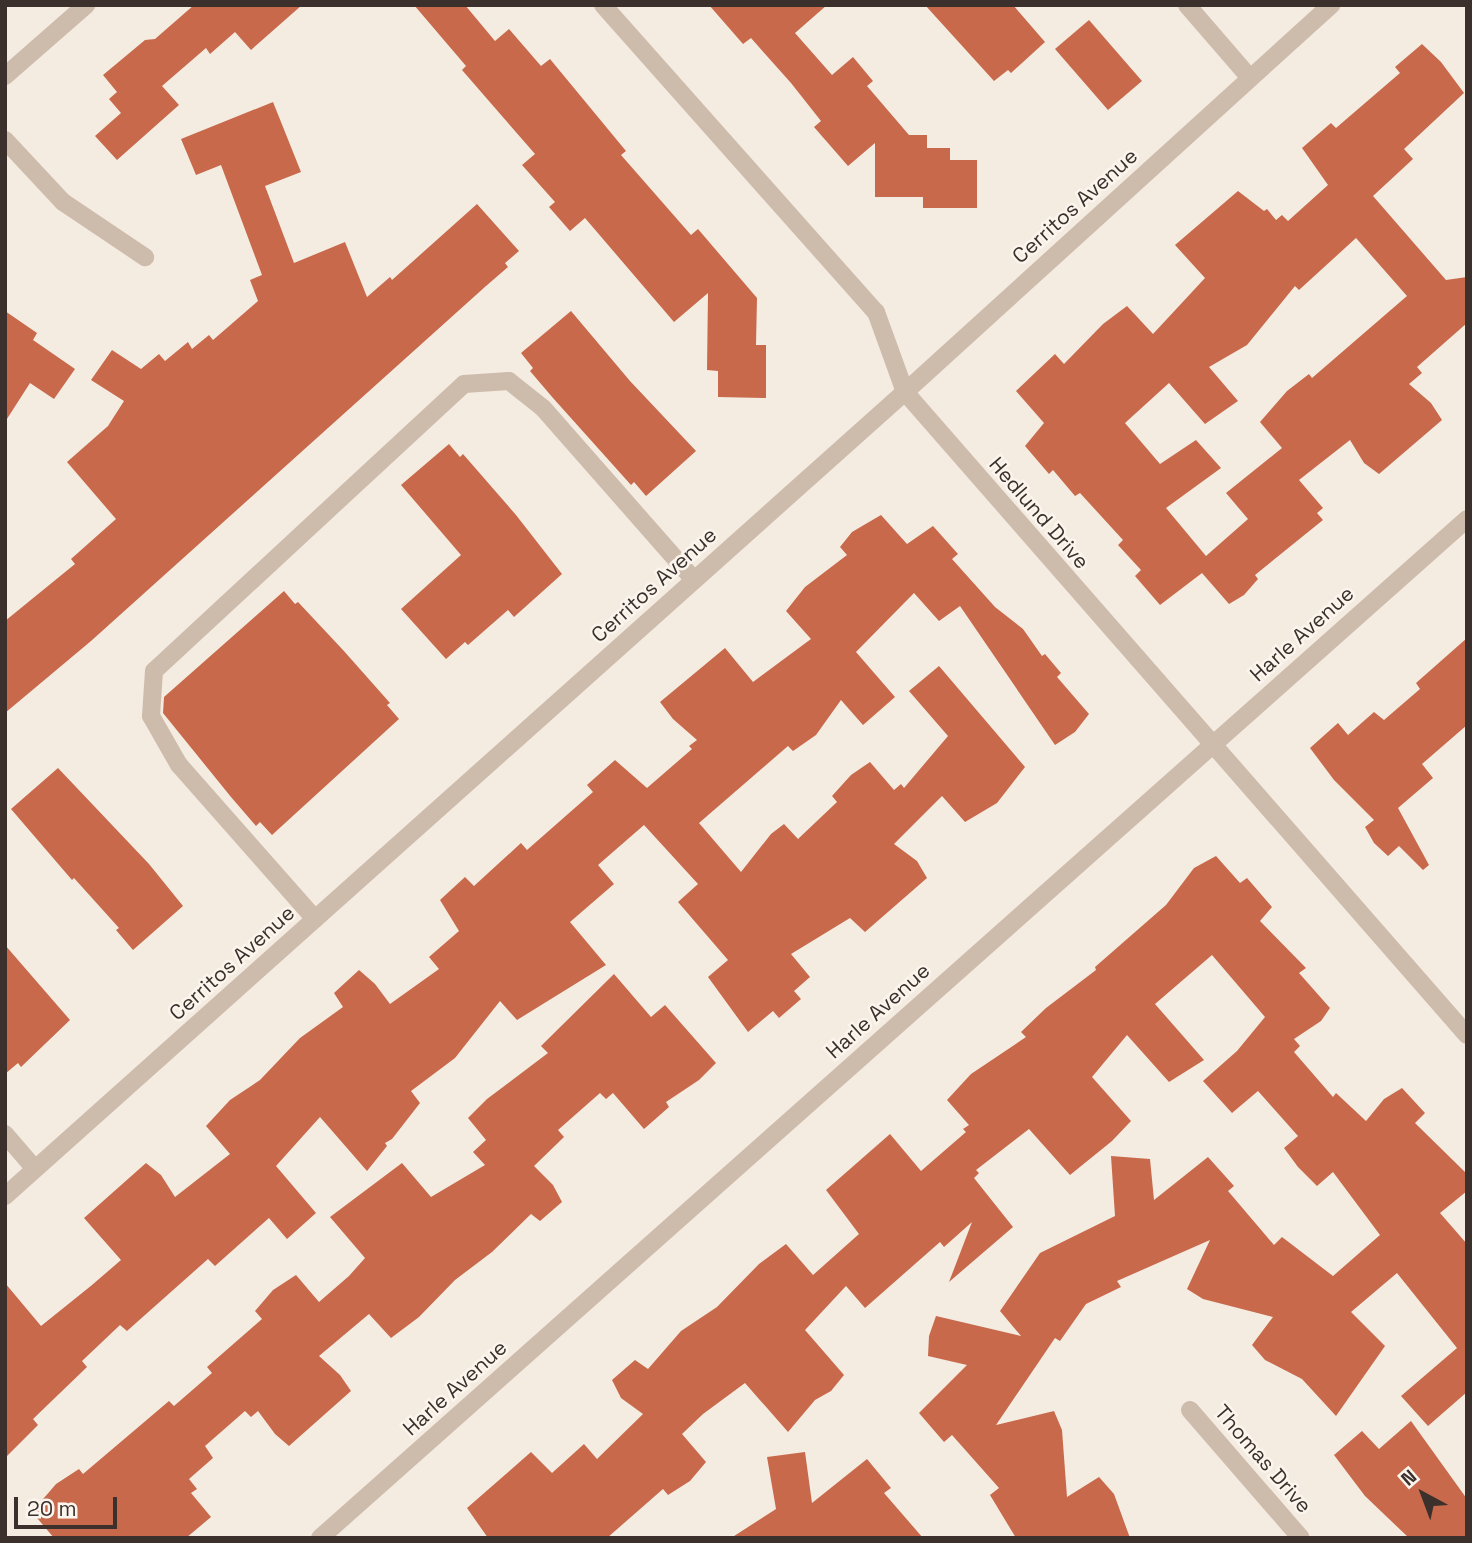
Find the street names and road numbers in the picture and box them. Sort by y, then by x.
street label: Cerritos Avenue [1007,143,1143,269]
street label: Hedlund Drive [984,452,1094,574]
street label: Cerritos Avenue [586,522,722,648]
street label: Harle Avenue [1245,581,1359,687]
street label: Cerritos Avenue [164,900,300,1026]
street label: Harle Avenue [821,958,935,1064]
street label: Harle Avenue [398,1335,512,1441]
street label: Thomas Drive [1209,1400,1317,1518]

